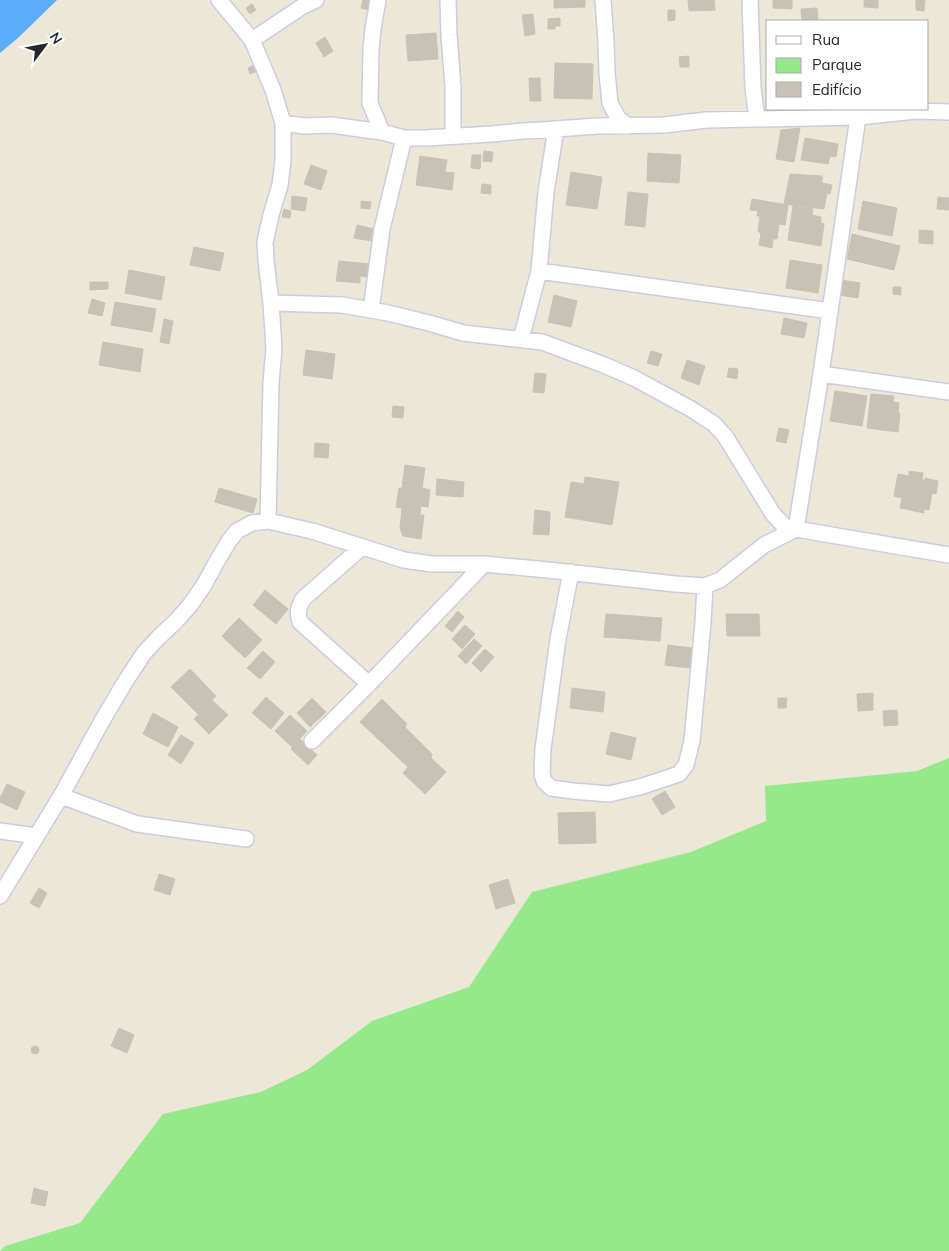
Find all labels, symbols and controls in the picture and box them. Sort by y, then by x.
north arrow [20,20,70,70]
legend [766,20,929,110]
text: N [46,29,66,47]
text: Rua [812,30,840,49]
text: Parque [812,55,862,74]
text: Edifício [812,80,862,99]

